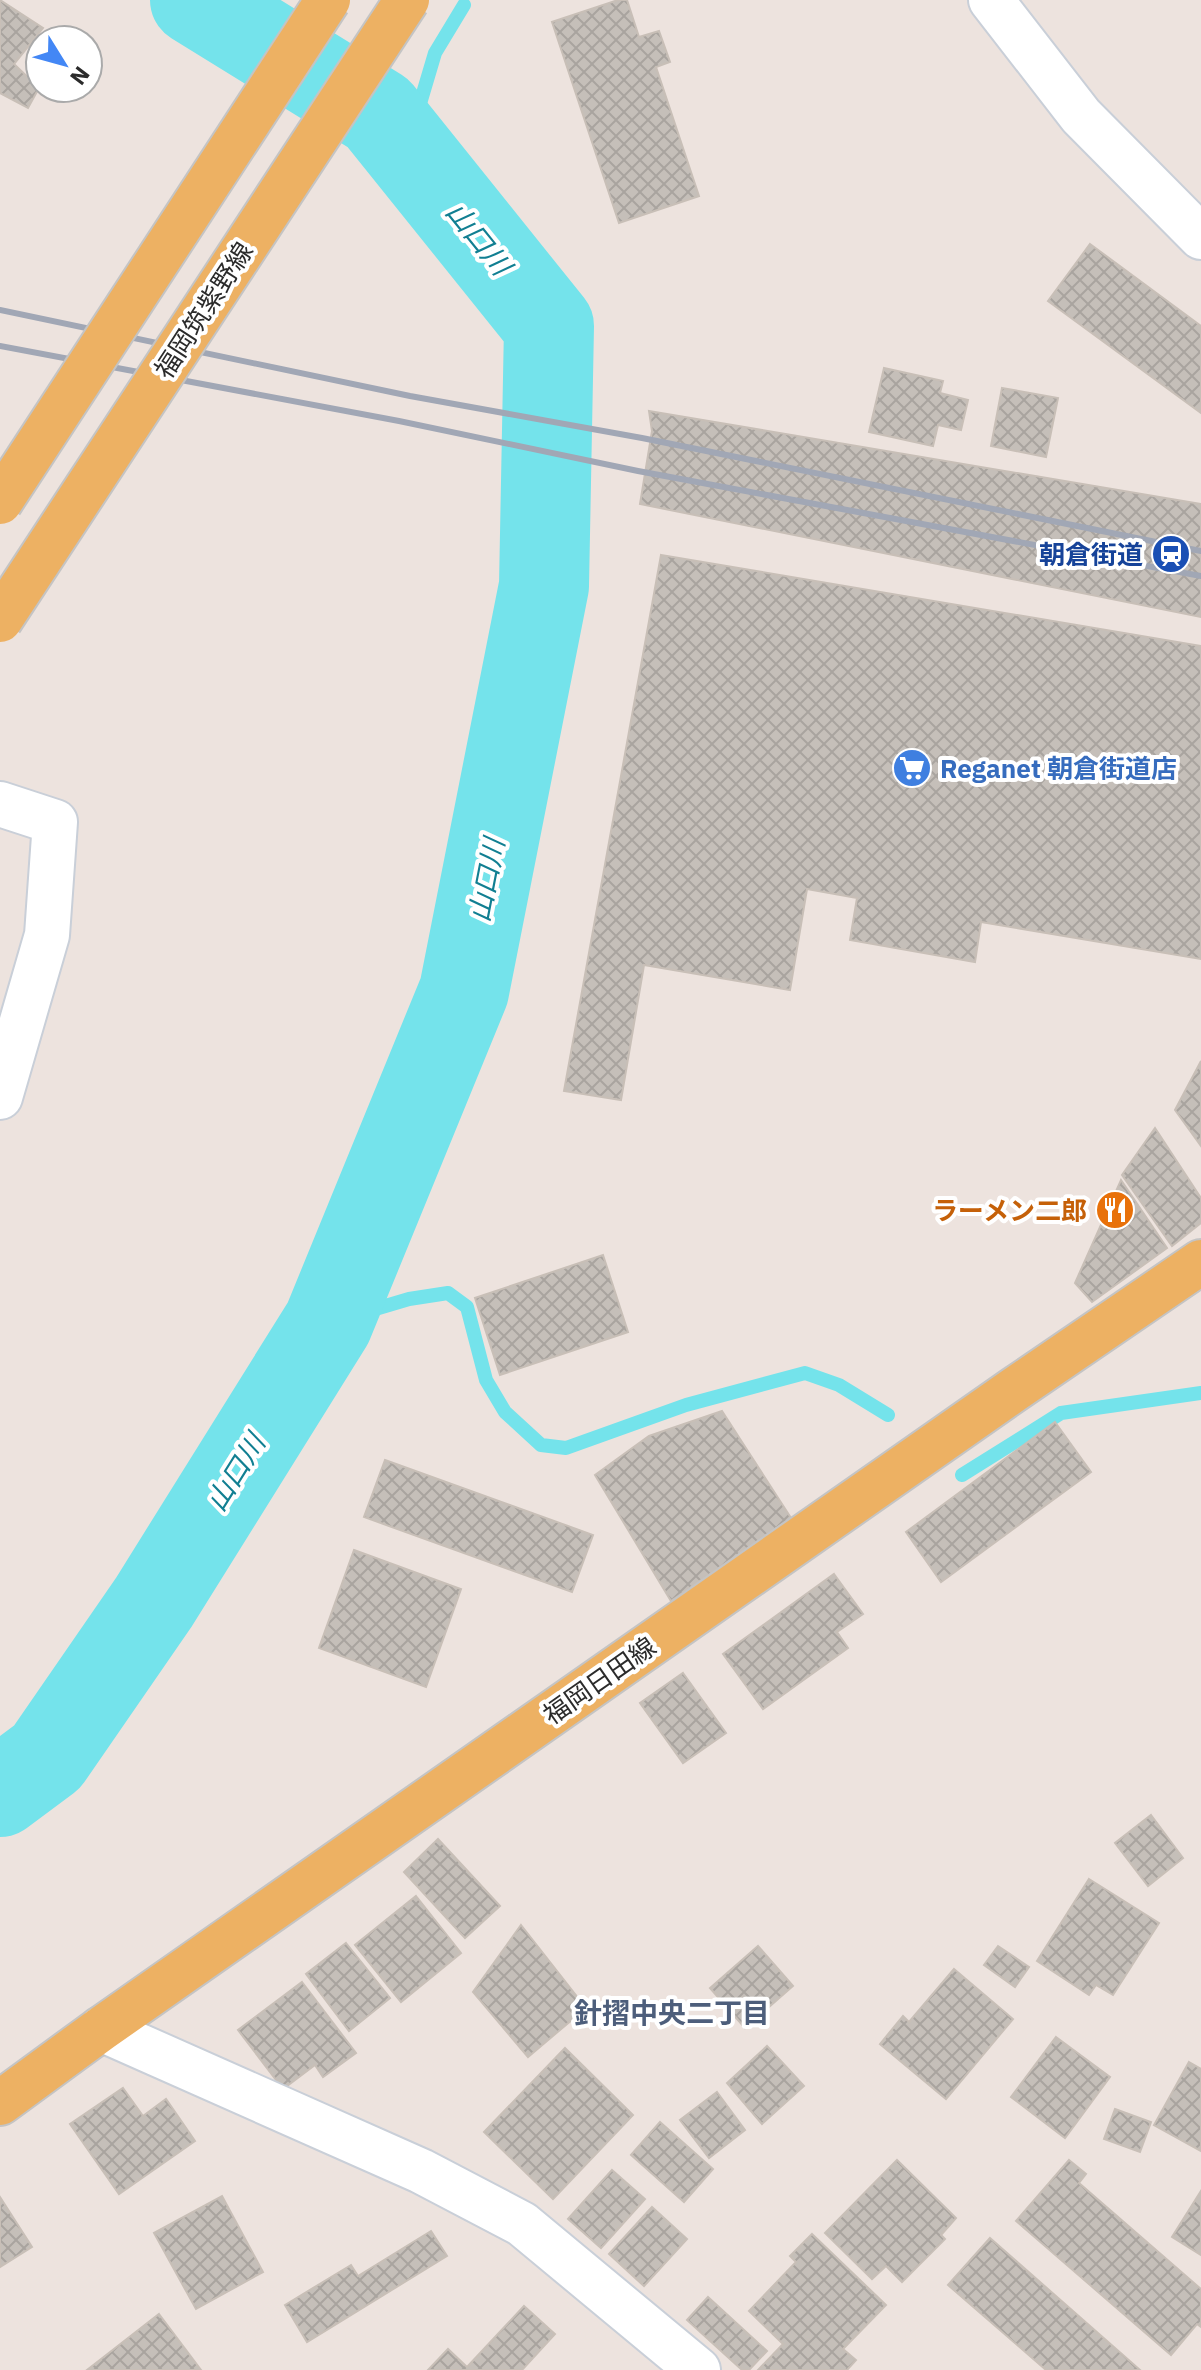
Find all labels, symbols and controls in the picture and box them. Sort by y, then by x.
north arrow [24,24,104,104]
text: N [64,61,97,91]
water label: 山口川 [438,194,522,285]
street label: 福岡筑紫野線 [146,235,260,385]
station icon: 朝倉街道 [1150,533,1192,575]
place label: 朝倉街道 [1039,537,1143,571]
supermarket icon: Reganet 朝倉街道店 [891,747,933,789]
place label: Reganet 朝倉街道店 [940,751,1177,785]
water label: 山口川 [460,832,513,925]
restaurant icon: ラーメン二郎 [1094,1189,1136,1231]
place label: ラーメン二郎 [932,1193,1087,1227]
water label: 山口川 [197,1424,275,1517]
street label: 福岡日田線 [536,1629,662,1731]
district label: 針摺中央二丁目 [574,1994,770,2031]

